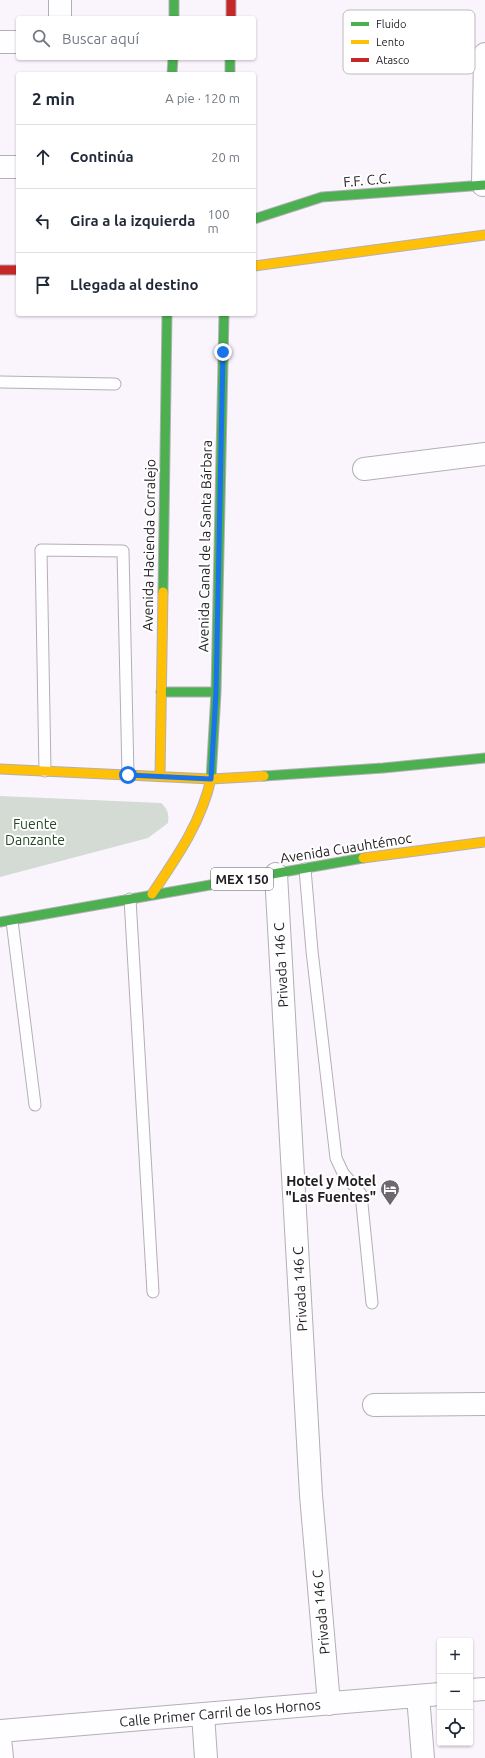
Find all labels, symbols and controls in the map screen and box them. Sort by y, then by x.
legend [343,10,475,74]
search box [16,16,256,60]
text: Fluido [376,18,407,30]
icon: search [30,27,52,49]
text: Buscar aquí [62,30,139,47]
text: Lento [376,36,405,48]
text: Atasco [376,54,409,66]
text: 2 min [32,89,75,108]
text: A pie · 120 m [165,91,240,105]
icon: ahead [32,146,54,168]
text: Continúa [70,148,134,165]
text: 20 m [211,150,240,164]
street label: F.F. C.C. [343,170,391,190]
text: 100 m [208,207,230,235]
icon: left [32,210,54,232]
text: Gira a la izquierda [70,212,196,229]
icon: arrive [32,274,54,296]
text: Llegada al destino [70,276,199,293]
route end [214,343,232,361]
street label: Avenida Canal de la Santa Bárbara [195,440,215,652]
street label: Avenida Hacienda Corralejo [139,459,159,631]
route start [119,766,137,784]
park label: Fuente Danzante [5,816,65,848]
street label: Avenida Cuauhtémoc [279,830,413,866]
road number: MEX 150 [211,868,273,890]
street label: Privada 146 C [271,922,291,1008]
place label: Hotel y Motel "Las Fuentes" [286,1173,376,1205]
hotel icon: Hotel y Motel "Las Fuentes" [379,1178,401,1206]
street label: Privada 146 C [290,1246,310,1332]
street label: Privada 146 C [309,1568,333,1655]
map controls [437,1638,473,1746]
button: + [437,1638,473,1674]
button: − [437,1674,473,1710]
street label: Calle Primer Carril de los Hornos [119,1696,321,1730]
button: locate [437,1710,473,1746]

